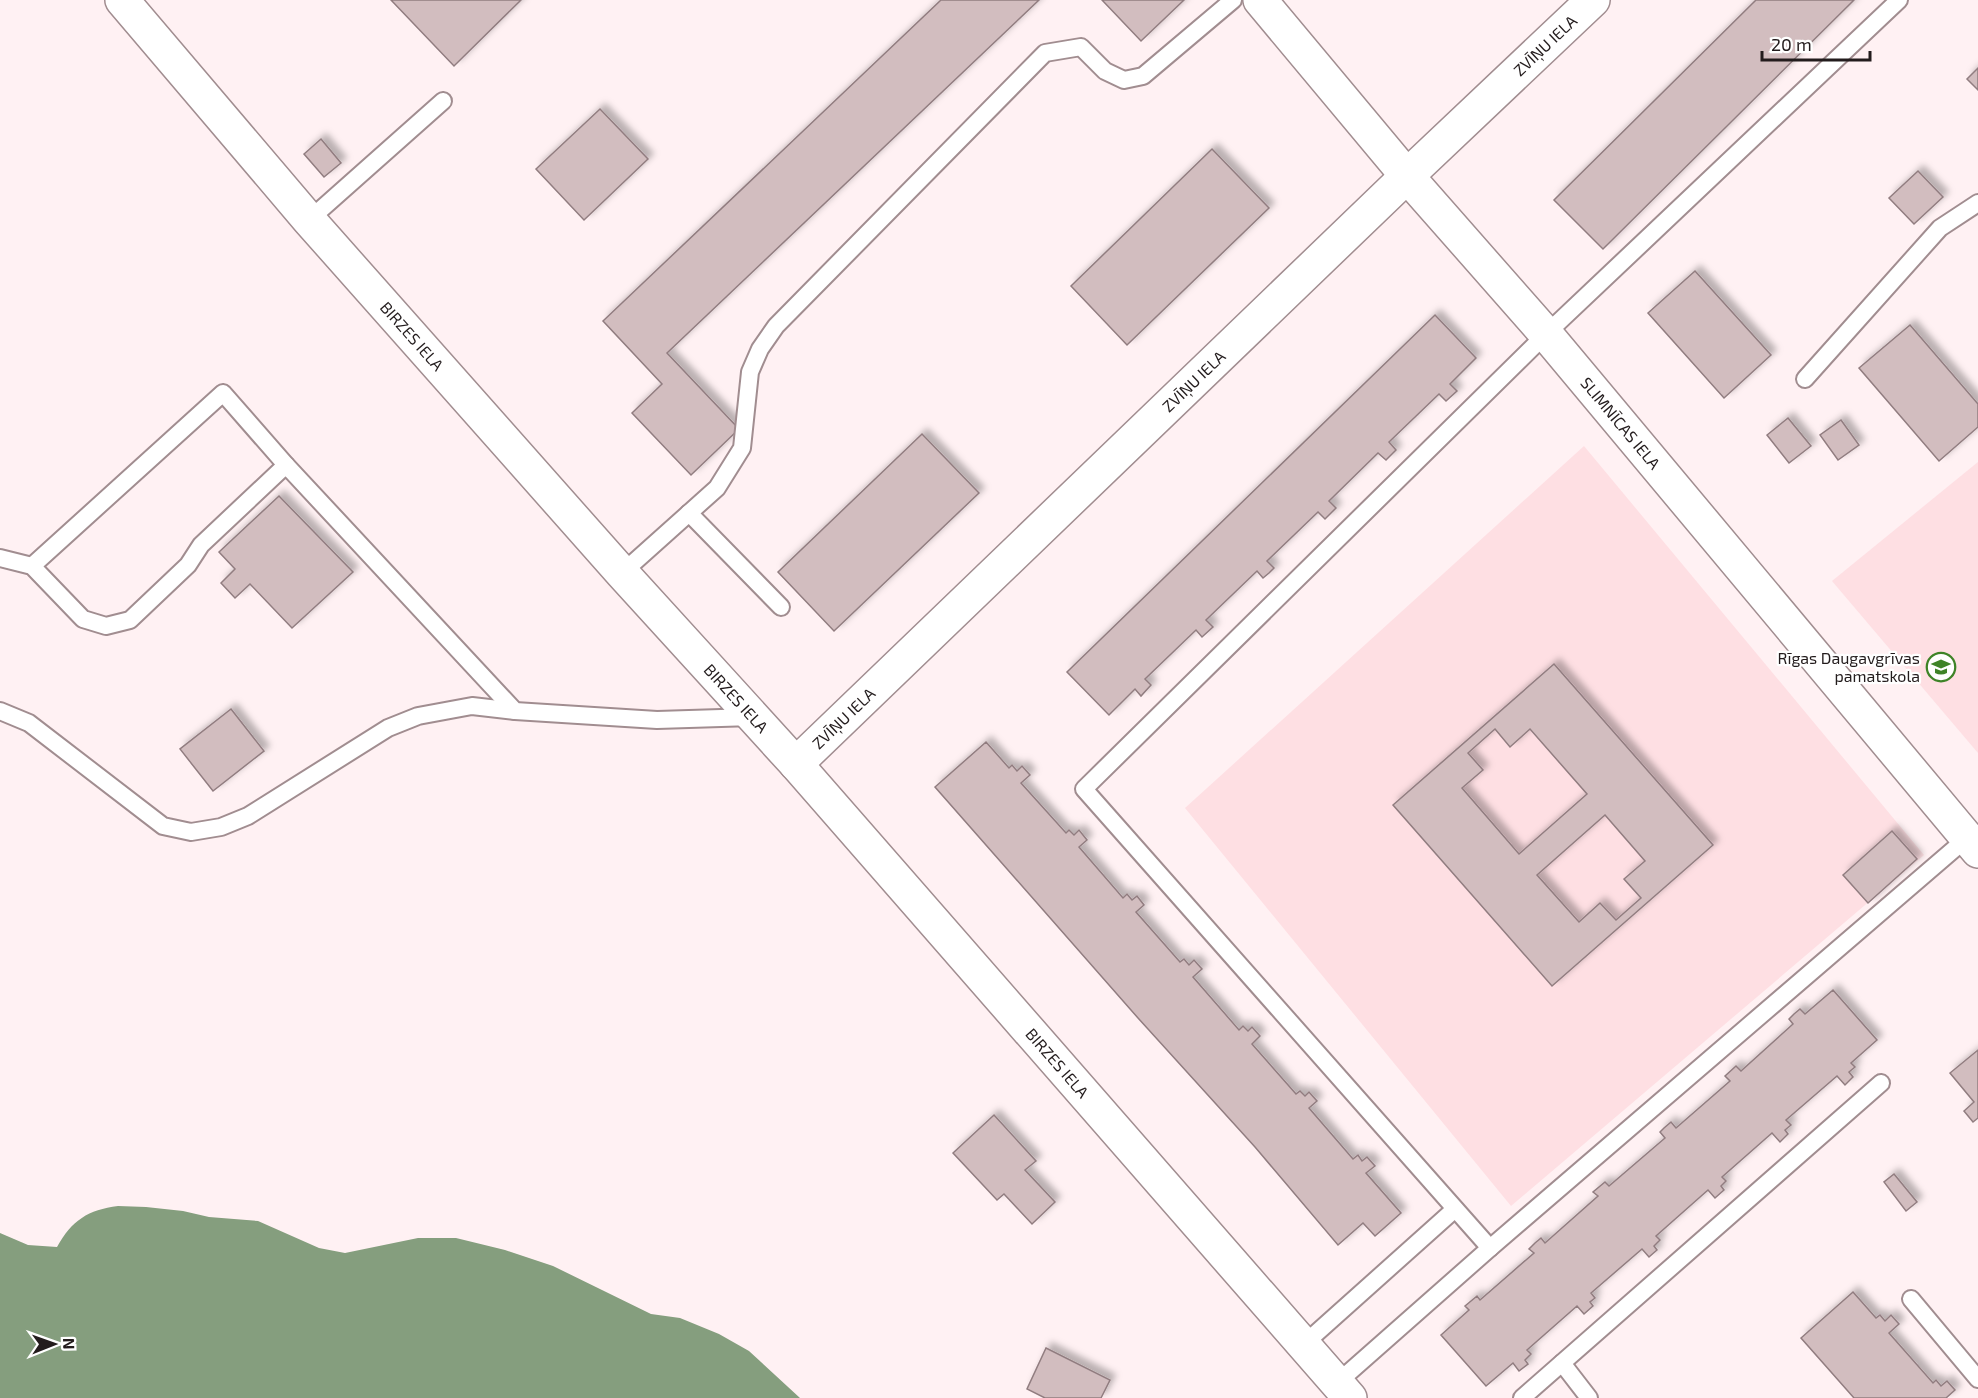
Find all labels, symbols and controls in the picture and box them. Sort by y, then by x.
street label: ZVĪŅU IELA [1509,11,1580,79]
scale bar [1762,24,1870,62]
text: 20 m [1771,33,1812,55]
street label: BIRZES IELA [377,297,448,374]
street label: ZVĪŅU IELA [1158,346,1229,415]
street label: SLIMNĪCAS IELA [1577,373,1665,473]
place label: Rīgas Daugavgrīvas pamatskola [1778,648,1920,685]
school or university icon: Rīgas Daugavgrīvas pamatskola [1925,651,1957,683]
street label: BIRZES IELA [701,660,773,736]
street label: ZVĪŅU IELA [808,683,879,752]
street label: BIRZES IELA [1022,1024,1093,1101]
north arrow [24,1314,84,1374]
text: N [60,1338,79,1350]

